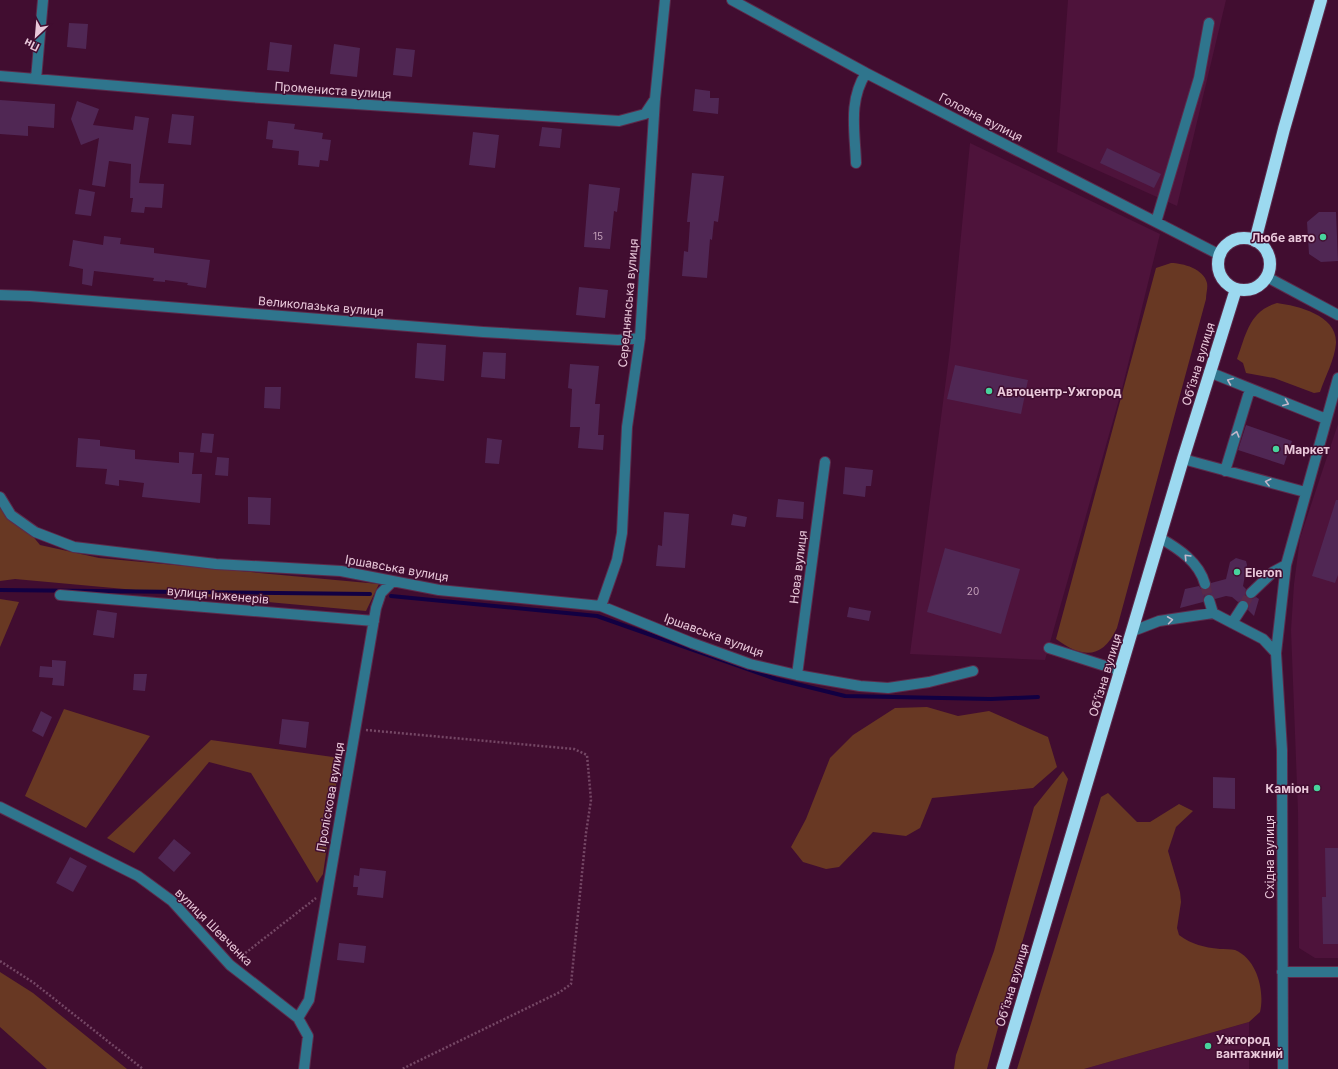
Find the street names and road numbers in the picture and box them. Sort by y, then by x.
street label: Промениста вулиця [274,78,392,102]
street label: Головна вулиця [937,89,1025,145]
street label: Середнянська вулиця [615,238,641,368]
street label: Великолазька вулиця [258,293,384,319]
street label: Обʼїзна вулиця [1178,321,1218,407]
street label: Нова вулиця [786,529,810,605]
street label: Іршавська вулиця [344,552,450,584]
street label: вулиця Інженерів [167,583,270,607]
street label: Іршавська вулиця [662,610,766,660]
street label: Обʼїзна вулиця [1085,632,1125,718]
street label: Проліскова вулиця [313,741,347,853]
street label: Східна вулиця [1262,815,1277,899]
street label: вулиця Шевченка [172,885,256,969]
street label: Обʼїзна вулиця [992,942,1032,1028]

